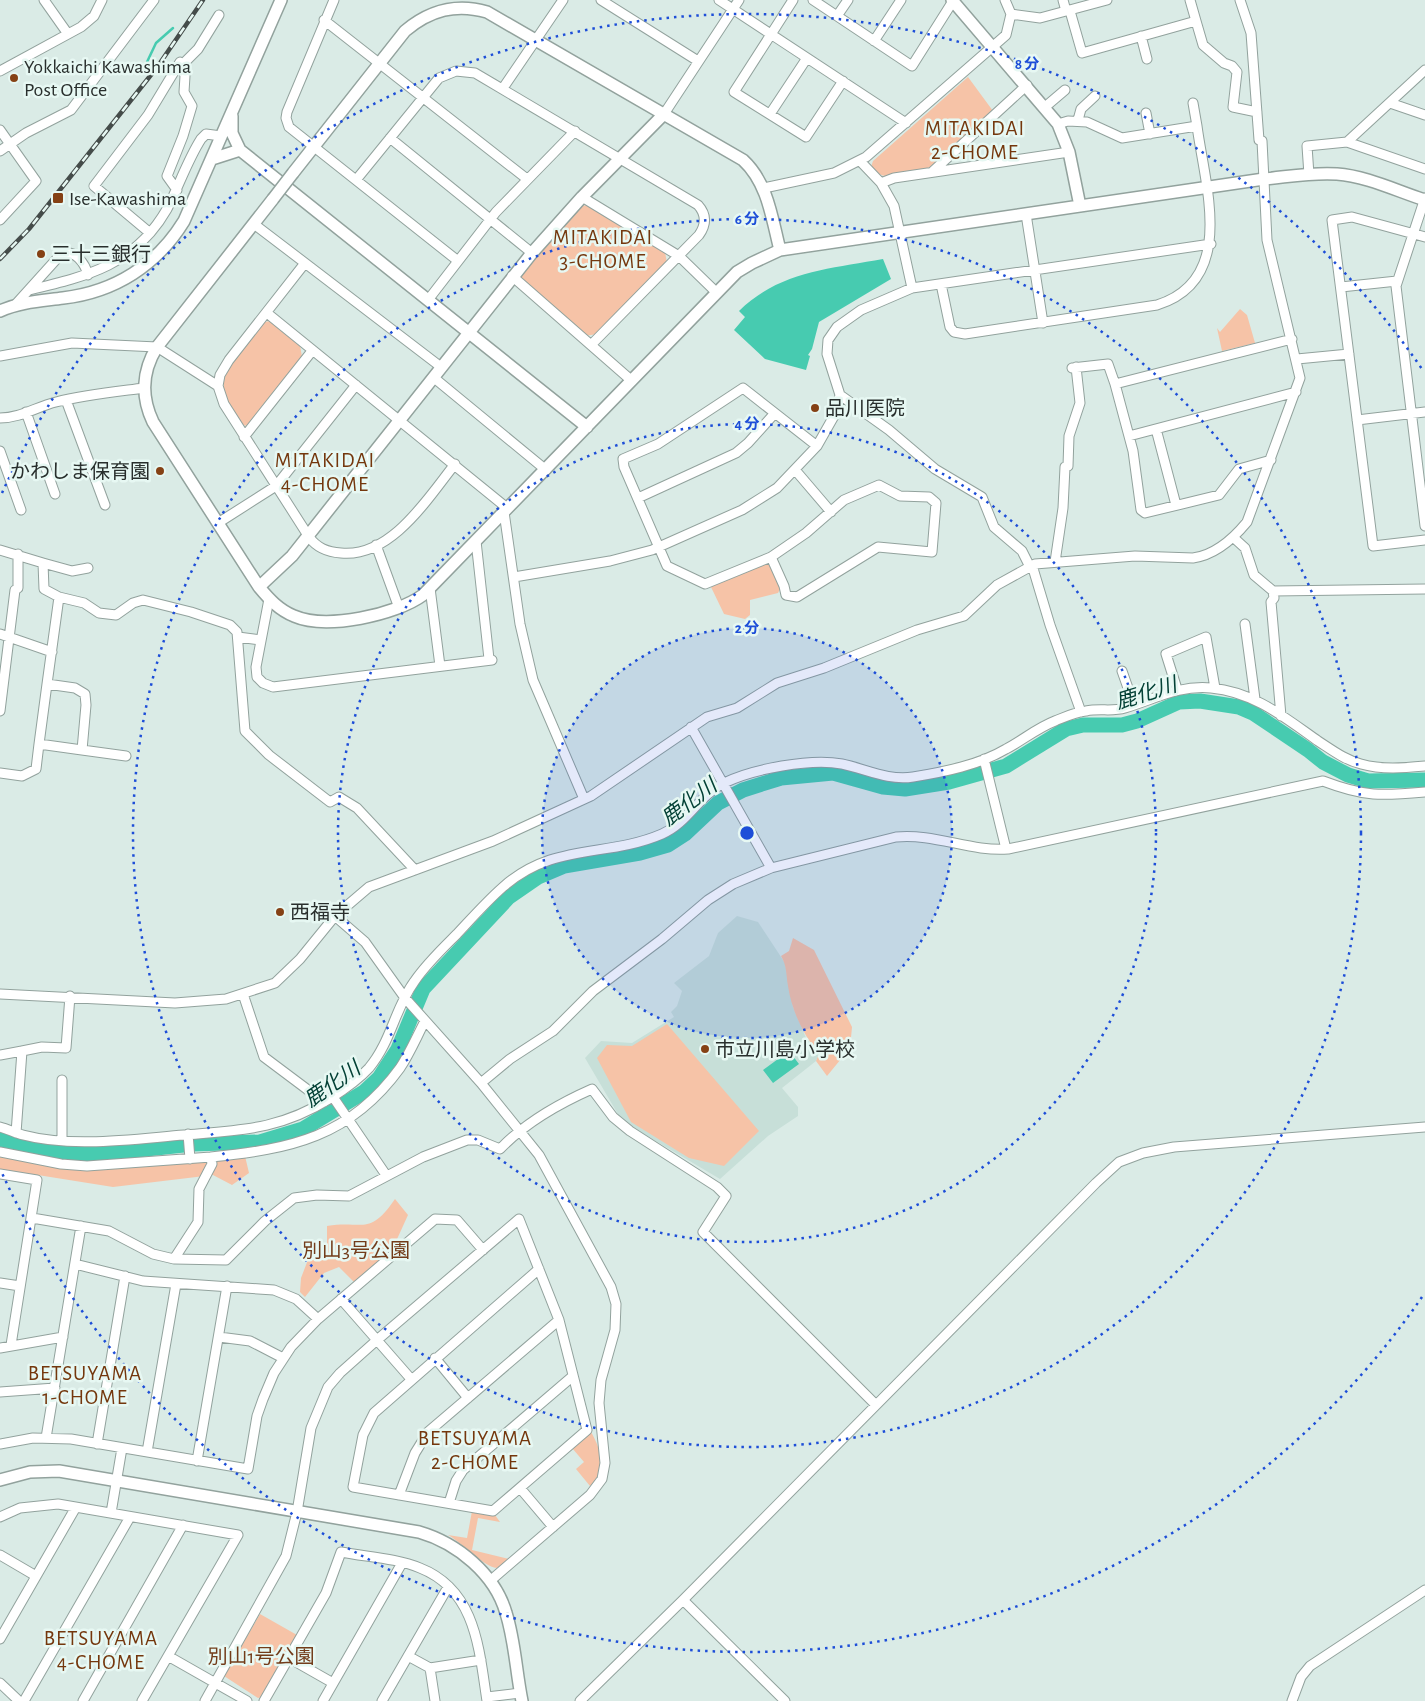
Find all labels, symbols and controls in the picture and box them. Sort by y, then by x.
text: 8 分 [1015,56,1039,72]
place label: Yokkaichi Kawashima Post Office [24,57,191,100]
marker: Yokkaichi Kawashima Post Office [8,72,20,84]
district label: MITAKIDAI 2-CHOME [925,118,1025,163]
place label: Ise-Kawashima [69,189,186,209]
marker: Ise-Kawashima [51,191,65,205]
text: 6 分 [735,211,759,227]
district label: MITAKIDAI 3-CHOME [553,227,653,272]
place label: 三十三銀行 [51,244,151,265]
marker: 三十三銀行 [35,248,47,260]
place label: 品川医院 [825,398,905,419]
marker: 品川医院 [809,402,821,414]
text: 4 分 [735,416,759,432]
district label: MITAKIDAI 4-CHOME [275,450,375,495]
place label: かわしま保育園 [10,461,150,482]
marker: かわしま保育園 [154,465,166,477]
text: 2 分 [735,620,759,636]
water label: 鹿化川 [1113,673,1181,713]
water label: 鹿化川 [657,773,722,830]
centre of rings [738,824,756,842]
place label: 西福寺 [290,902,350,923]
marker: 西福寺 [274,906,286,918]
place label: 市立川島小学校 [715,1039,855,1060]
marker: 市立川島小学校 [699,1043,711,1055]
water label: 鹿化川 [300,1056,366,1111]
park label: 別山3号公園 [302,1240,410,1261]
district label: BETSUYAMA 1-CHOME [28,1363,142,1408]
district label: BETSUYAMA 2-CHOME [418,1428,532,1473]
district label: BETSUYAMA 4-CHOME [44,1628,158,1673]
park label: 別山1号公園 [208,1646,314,1667]

